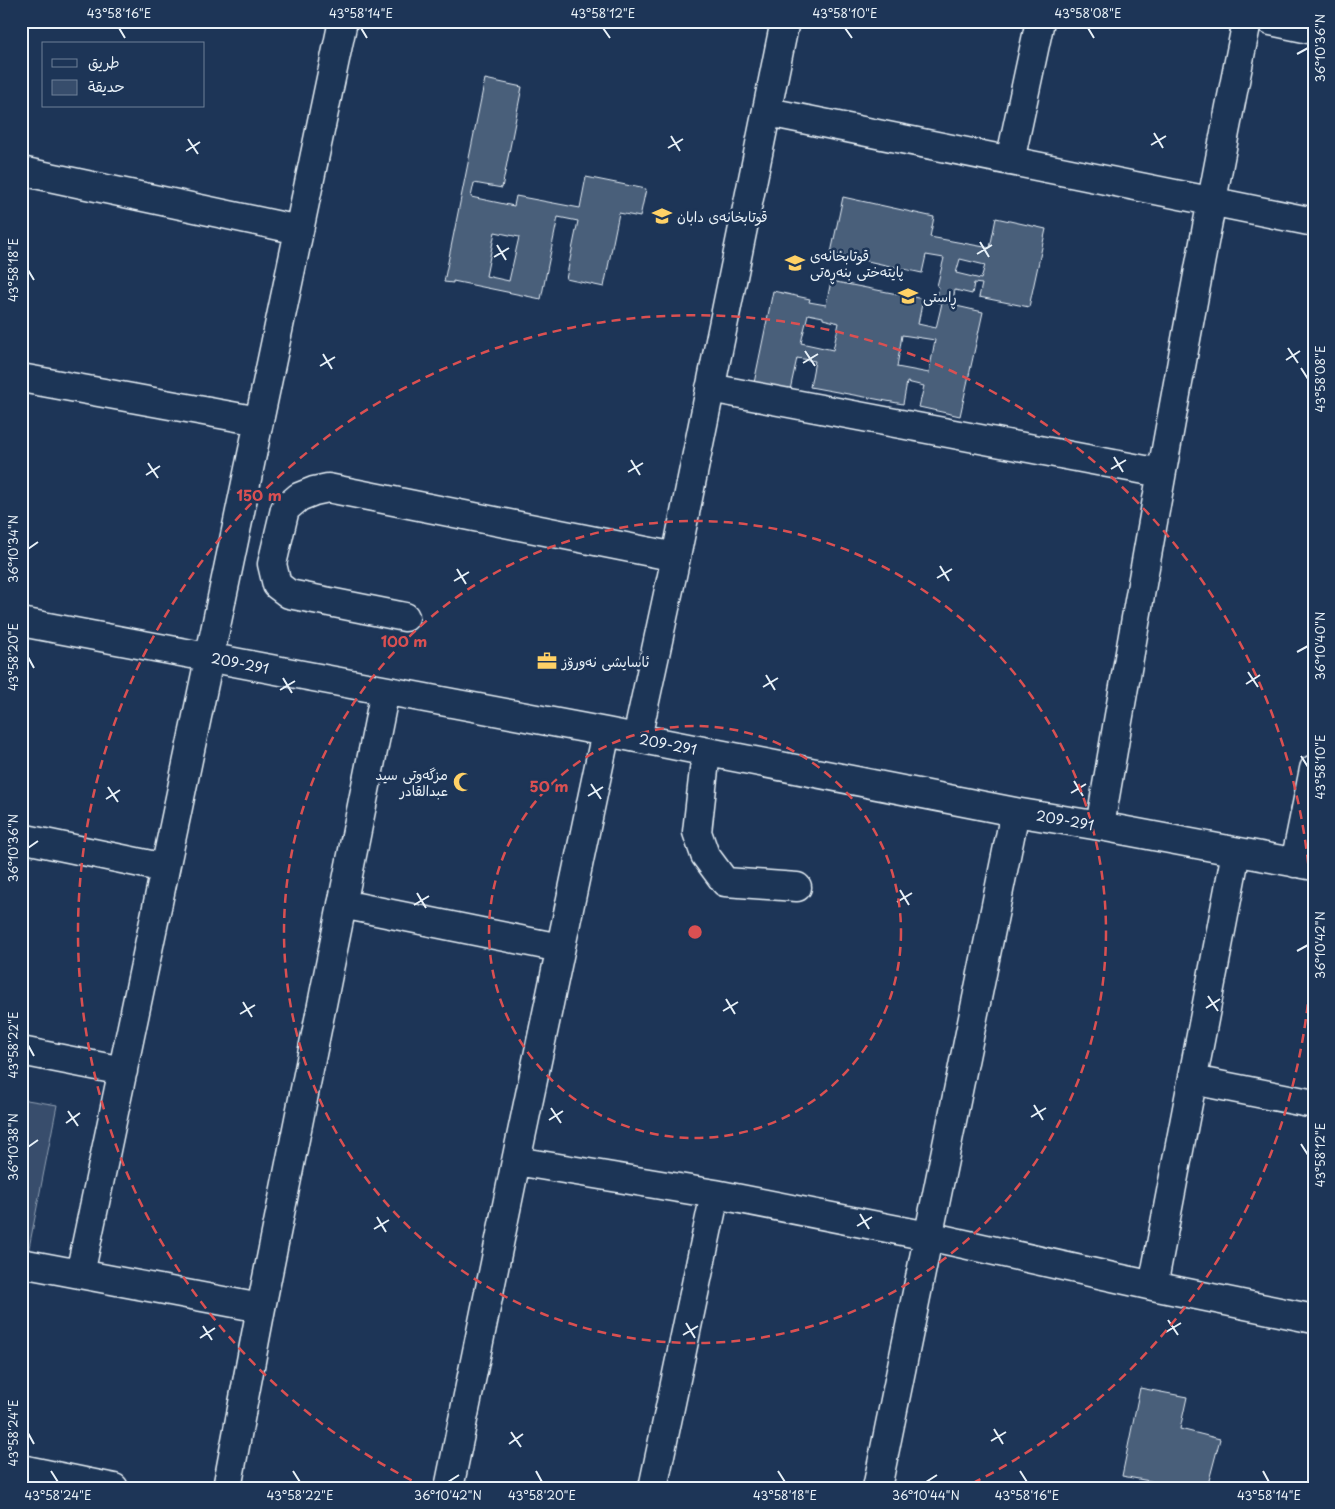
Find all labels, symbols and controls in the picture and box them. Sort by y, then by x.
text: 43°58'16"E [87,4,151,22]
text: 43°58'14"E [329,4,393,22]
text: 43°58'12"E [571,4,635,22]
text: 43°58'10"E [812,4,878,22]
text: 43°58'08"E [1054,4,1122,22]
text: 36°10'36"N [1311,14,1329,82]
legend [42,42,205,108]
text: طريق [88,50,120,73]
text: حديقة [88,74,125,97]
school or university icon: قوتابخانەی دابان [651,205,673,227]
place label: قوتابخانەی دابان [677,206,768,227]
text: 43°58'18"E [4,238,22,302]
place label: قوتابخانەی پایتەختی بنەڕەتی [810,245,904,285]
school or university icon: قوتابخانەی پایتەختی بنەڕەتی [784,252,806,274]
school or university icon: ڕاستی [897,285,919,307]
place label: ڕاستی [923,286,957,310]
text: 43°58'08"E [1311,345,1329,413]
text: 150 m [236,483,282,506]
text: 36°10'34"N [4,515,22,583]
text: 36°10'40"N [1311,612,1329,680]
text: 43°58'20"E [4,623,22,691]
text: 100 m [381,629,427,652]
street label: 209-291 [209,647,271,679]
office icon: ئاسایشی نەورۆز [536,650,558,672]
place label: ئاسایشی نەورۆز [561,651,649,672]
street label: 209-291 [637,728,699,760]
text: 43°58'10"E [1311,734,1329,800]
place label: مزگەوتی سید عبدالقادر [375,764,448,801]
mosque icon: مزگەوتی سید عبدالقادر [452,771,474,793]
text: 50 m [530,774,568,797]
street label: 209-291 [1034,805,1096,835]
text: 36°10'36"N [4,814,22,882]
text: 36°10'42"N [1311,911,1329,979]
centre of rings [686,923,704,941]
text: 43°58'22"E [4,1012,22,1079]
text: 36°10'38"N [4,1113,22,1181]
text: 43°58'12"E [1311,1123,1329,1187]
text: 43°58'24"E [4,1400,22,1466]
text: 43°58'24"E [25,1486,91,1504]
text: 43°58'22"E [267,1486,334,1504]
text: 36°10'42"N [414,1486,482,1504]
text: 43°58'20"E [508,1486,576,1504]
text: 43°58'18"E [753,1486,817,1504]
text: 36°10'44"N [892,1486,960,1504]
text: 43°58'16"E [995,1486,1059,1504]
text: 43°58'14"E [1237,1486,1301,1504]

